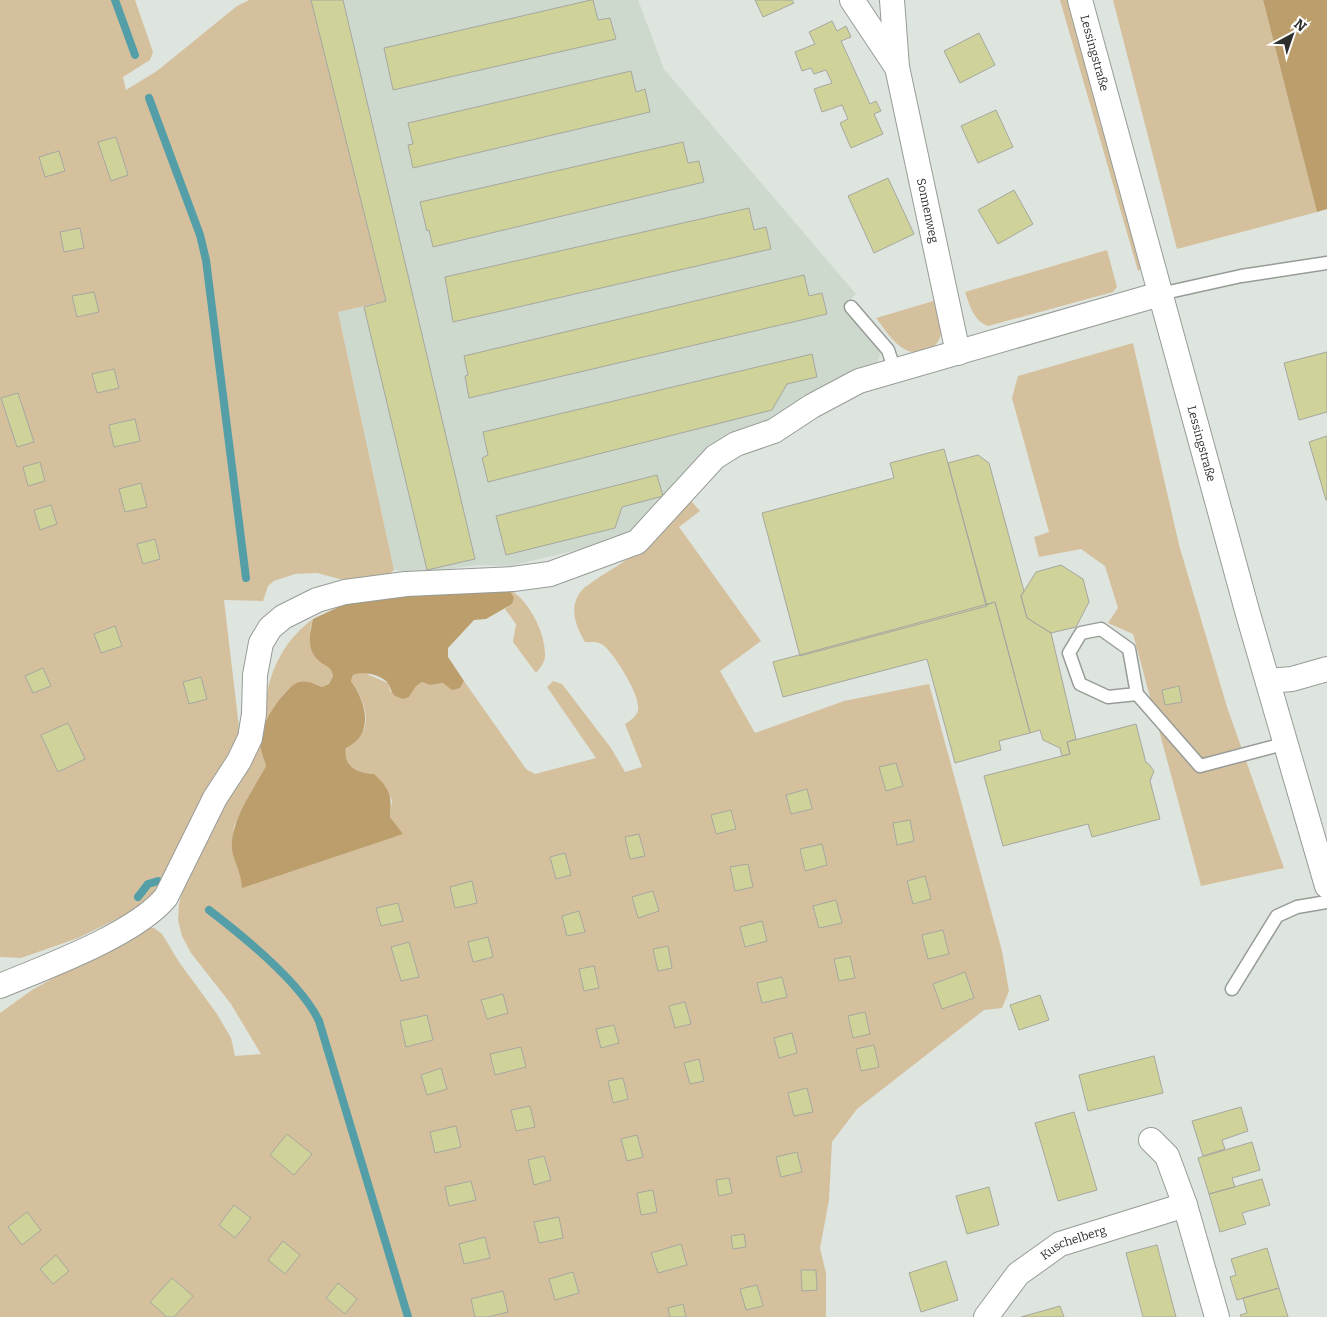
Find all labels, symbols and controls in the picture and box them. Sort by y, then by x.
north arrow [1267,10,1317,60]
street label: Lessingstraße [1077,13,1112,93]
text: N [1290,15,1310,36]
street label: Sonnenweg [914,177,941,244]
street label: Lessingstraße [1184,404,1218,483]
street label: Kuschelberg [1038,1223,1108,1263]

